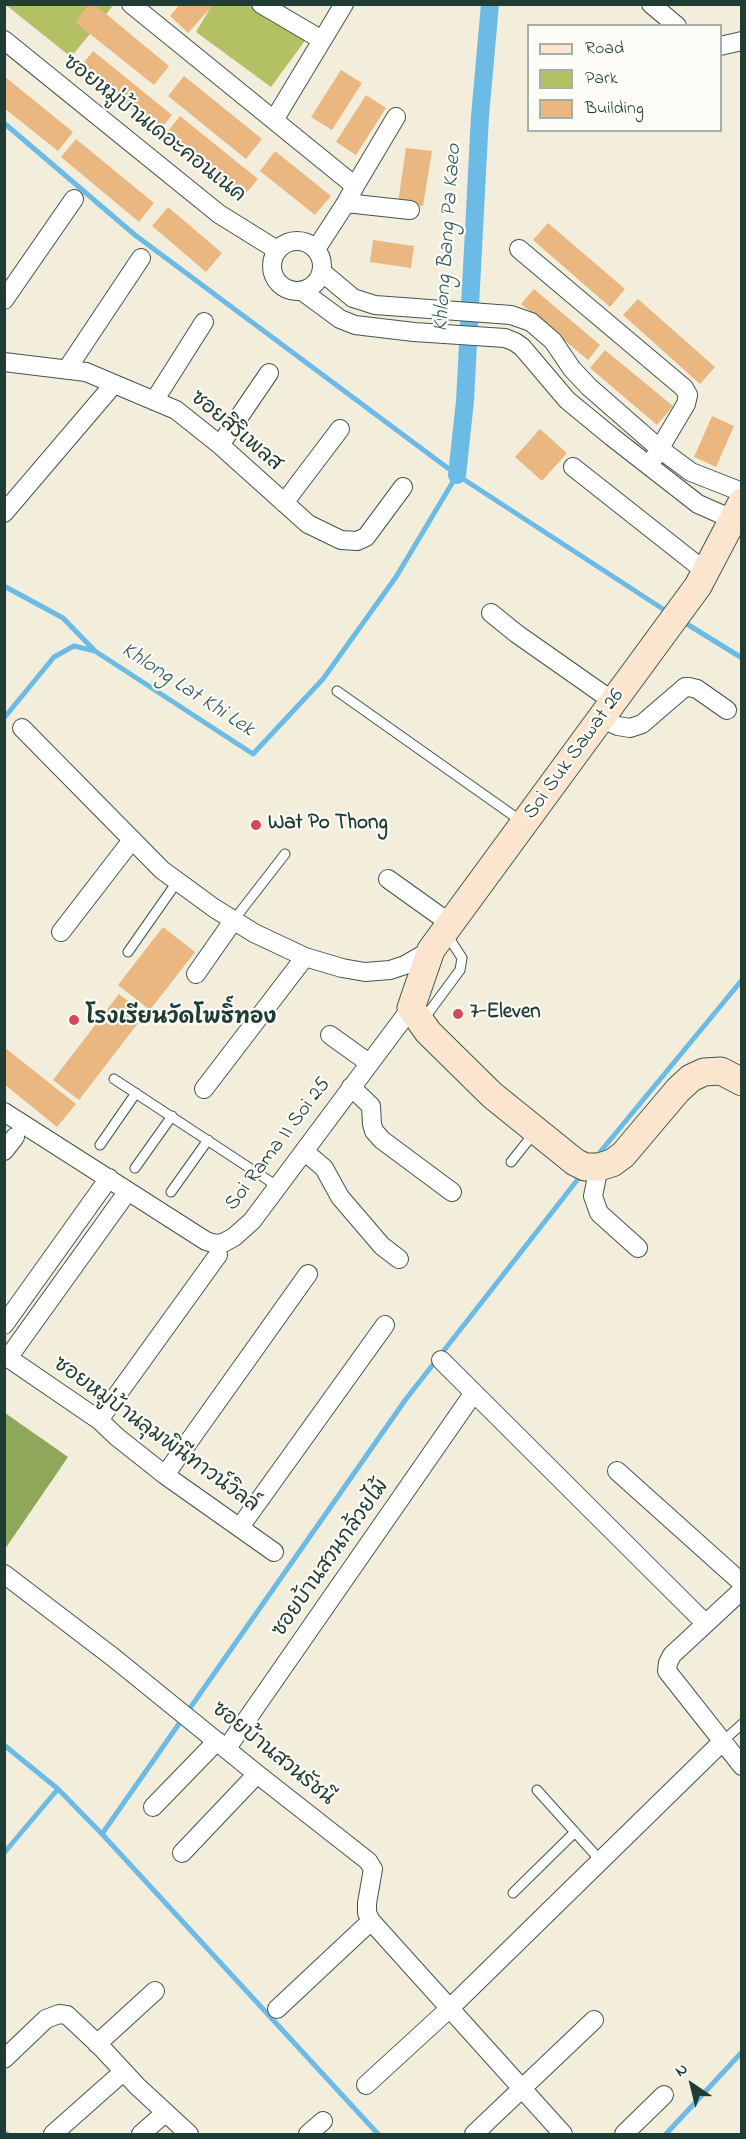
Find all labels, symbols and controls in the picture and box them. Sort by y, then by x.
legend [527,24,722,132]
text: Road [585,36,624,62]
street label: ซอยหมู่บ้านเดอะคอนเนค [57,51,249,209]
text: Park [585,66,618,92]
text: Building [585,96,644,122]
water label: Khlong Bang Pa Kaeo [429,143,469,333]
street label: ซอยสิริเพลส [184,386,286,478]
water label: Khlong Lat Khi Lek [115,638,259,744]
street label: Soi Suk Sawat 26 [519,685,631,825]
place label: Wat Po Thong [268,812,388,838]
marker: Wat Po Thong [249,818,263,832]
place label: 7-Eleven [470,1001,541,1027]
place label: โรงเรียนวัดโพธิ์ทอง [86,1007,276,1033]
marker: 7-Eleven [451,1007,465,1021]
marker: โรงเรียนวัดโพธิ์ทอง [67,1013,81,1027]
street label: Soi Rama II Soi 25 [221,1073,337,1217]
street label: ซอยหมู่บ้านลุมพินีทาวน์วิลล์ [47,1353,263,1519]
street label: ซอยบ้านสวนกล้วยไม้ [268,1475,396,1643]
street label: ซอยบ้านสวนรัชนี [206,1698,338,1812]
north arrow [662,2055,722,2115]
text: N [670,2057,693,2083]

